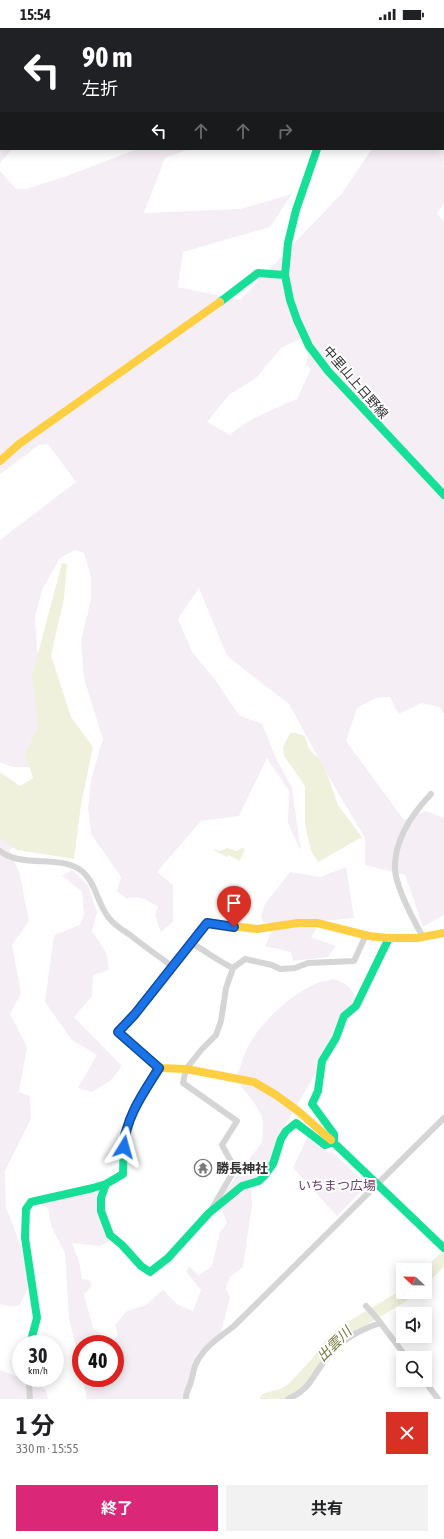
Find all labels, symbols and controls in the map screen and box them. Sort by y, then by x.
text: 15:54 [20,6,51,23]
text: 90 m [82,41,132,73]
icon: left [16,44,68,96]
text: 左折 [82,78,118,99]
icon: left [148,120,170,142]
icon: ahead [190,120,212,142]
icon: ahead [232,120,254,142]
icon: right [274,120,296,142]
street label: 中里山上日野線 [320,343,391,422]
pin [217,886,251,927]
icon: arrive [223,892,245,914]
position arrow [103,1126,145,1168]
temple icon: 勝長神社 [193,1158,213,1178]
place label: 勝長神社 [216,1161,268,1176]
park label: いちまつ広場 [298,1178,376,1193]
north arrow [396,1263,432,1299]
map controls [396,1263,432,1387]
button: sound [396,1307,432,1343]
water label: 出雲川 [313,1322,356,1365]
speed limit sign: 40 [72,1335,124,1387]
text: 30 [29,1344,47,1367]
button: search [396,1351,432,1387]
text: km/h [28,1365,48,1376]
text: 1 分 [16,1412,55,1439]
button: close [386,1412,428,1454]
text: 330 m · 15:55 [16,1441,79,1456]
button: 終了 [16,1485,218,1531]
button: 共有 [226,1485,428,1531]

